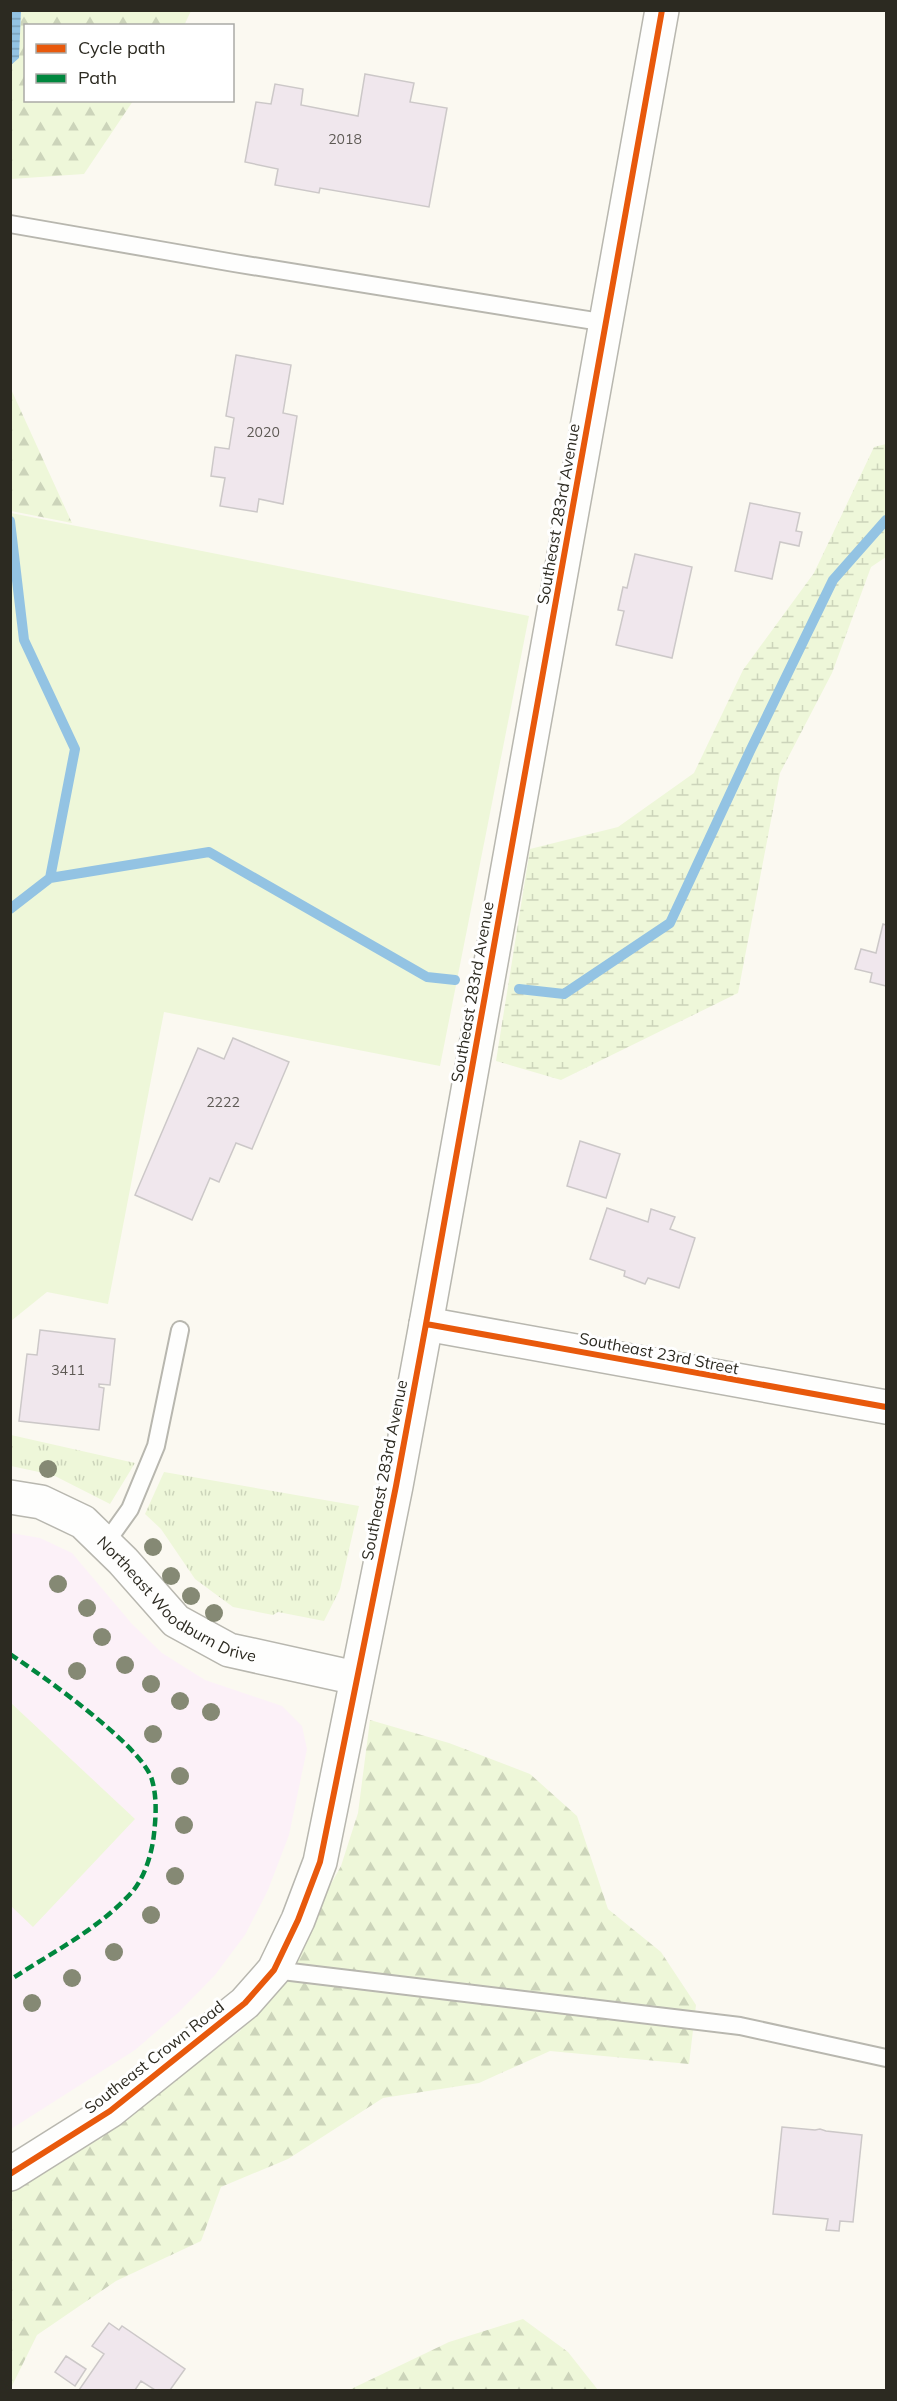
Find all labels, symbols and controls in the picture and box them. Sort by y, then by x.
legend [24,24,234,102]
text: Cycle path [78,36,165,59]
text: Path [78,66,117,89]
house number: 2018 [328,130,362,148]
street label: Southeast 283rd Avenue [532,422,584,606]
house number: 2020 [246,423,280,441]
street label: Southeast 283rd Avenue [446,900,498,1084]
house number: 2222 [206,1093,240,1111]
street label: Southeast 23rd Street [577,1328,741,1378]
house number: 3411 [51,1361,85,1379]
street label: Southeast 283rd Avenue [357,1378,411,1562]
street label: Northeast Woodburn Drive [93,1532,258,1666]
street label: Southeast Crown Road [80,1996,228,2118]

